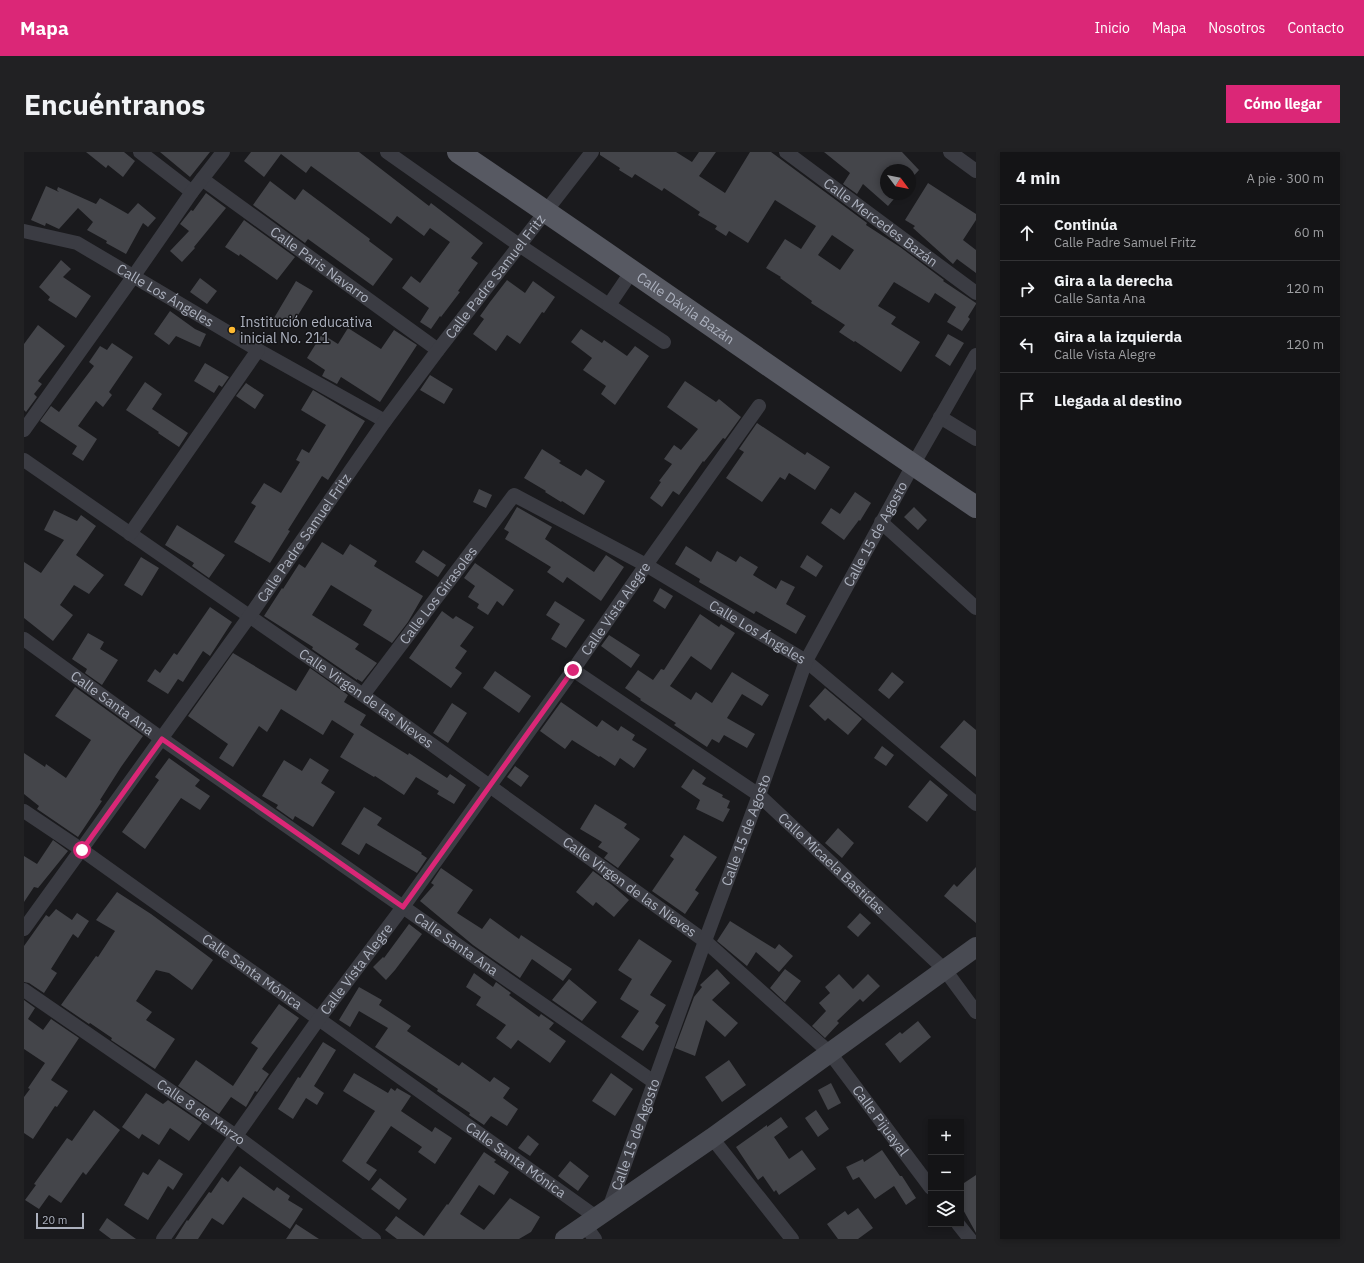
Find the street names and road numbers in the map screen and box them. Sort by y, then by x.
street label: Calle Mercedes Bazán [820,174,942,271]
street label: Calle Padre Samuel Fritz [441,210,550,342]
street label: Calle Paris Navarro [267,222,374,307]
street label: Calle Los Ángeles [113,260,217,331]
street label: Calle Dávila Bazán [633,268,738,348]
street label: Calle Padre Samuel Fritz [253,469,355,606]
street label: Calle 15 de Agosto [839,478,911,590]
street label: Calle Los Girasoles [395,542,481,648]
street label: Calle Vista Alegre [577,558,655,659]
street label: Calle Los Ángeles [706,596,809,668]
street label: Calle Virgen de las Nieves [296,644,437,752]
street label: Calle Santa Ana [67,667,158,739]
street label: Calle 15 de Agosto [717,772,775,888]
street label: Calle Micaela Bastidas [774,809,889,918]
street label: Calle Virgen de las Nieves [559,833,700,941]
street label: Calle Santa Ana [411,909,502,980]
street label: Calle Vista Alegre [316,920,397,1018]
street label: Calle Santa Mónica [198,930,306,1014]
street label: Calle 8 de Marzo [153,1075,249,1149]
street label: Calle 15 de Agosto [607,1076,664,1193]
street label: Calle Pijuayal [848,1082,913,1160]
street label: Calle Santa Mónica [462,1118,570,1202]

